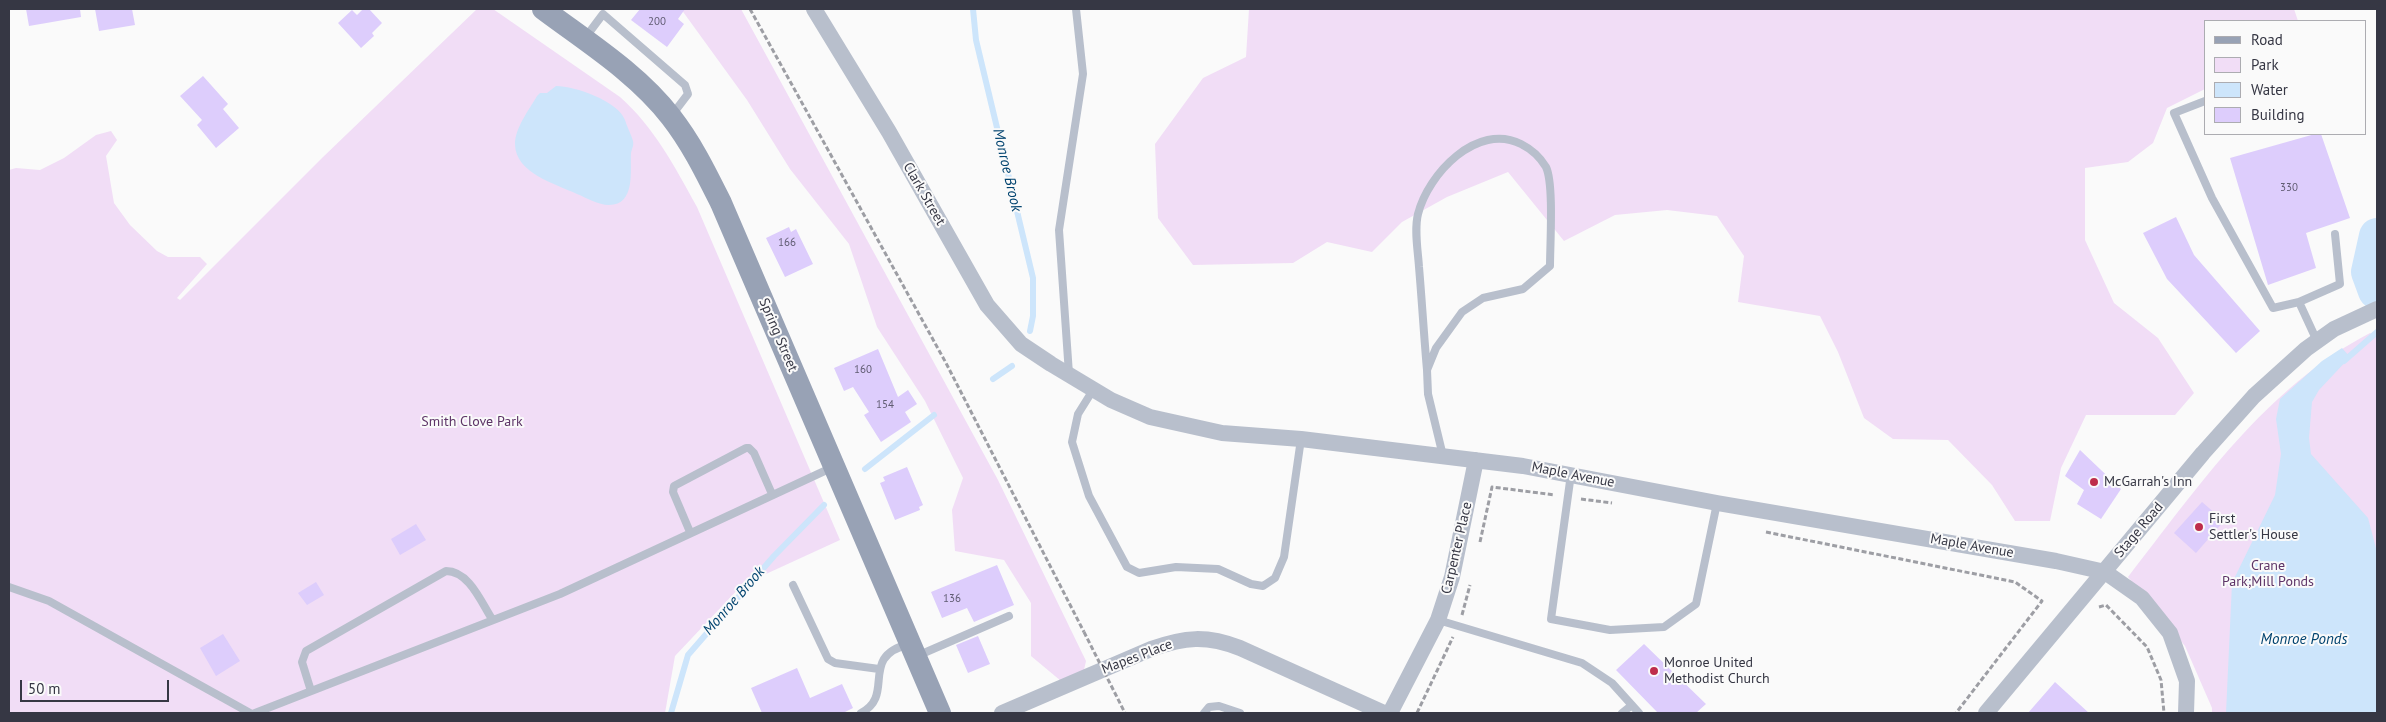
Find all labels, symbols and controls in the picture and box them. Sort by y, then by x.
house number: 200 [648,15,666,29]
legend [2204,20,2366,135]
text: Road [2251,30,2283,49]
text: Park [2251,55,2279,74]
text: Water [2251,80,2288,99]
text: Building [2251,105,2305,124]
water label: Monroe Brook [989,127,1025,213]
street label: Clark Street [899,159,949,229]
house number: 330 [2280,181,2298,195]
house number: 166 [778,236,796,250]
street label: Spring Street [755,296,801,374]
house number: 160 [854,363,872,377]
house number: 154 [876,398,894,412]
park label: Smith Clove Park [421,414,523,430]
street label: Maple Avenue [1530,459,1616,491]
place label: McGarrah's Inn [2104,474,2192,490]
marker: McGarrah's Inn [2088,476,2100,488]
street label: Stage Road [2111,499,2167,561]
street label: Carpenter Place [1438,500,1476,596]
place label: First Settler's House [2209,511,2298,544]
marker: First Settler's House [2193,521,2205,533]
street label: Maple Avenue [1929,530,2015,562]
park label: Crane Park;Mill Ponds [2222,558,2314,590]
water label: Monroe Brook [699,563,769,639]
house number: 136 [943,592,961,606]
water label: Monroe Ponds [2261,631,2347,649]
street label: Mapes Place [1099,636,1175,678]
place label: Monroe United Methodist Church [1664,655,1770,688]
marker: Monroe United Methodist Church [1648,665,1660,677]
scale bar [22,670,171,702]
text: 50 m [28,679,61,698]

